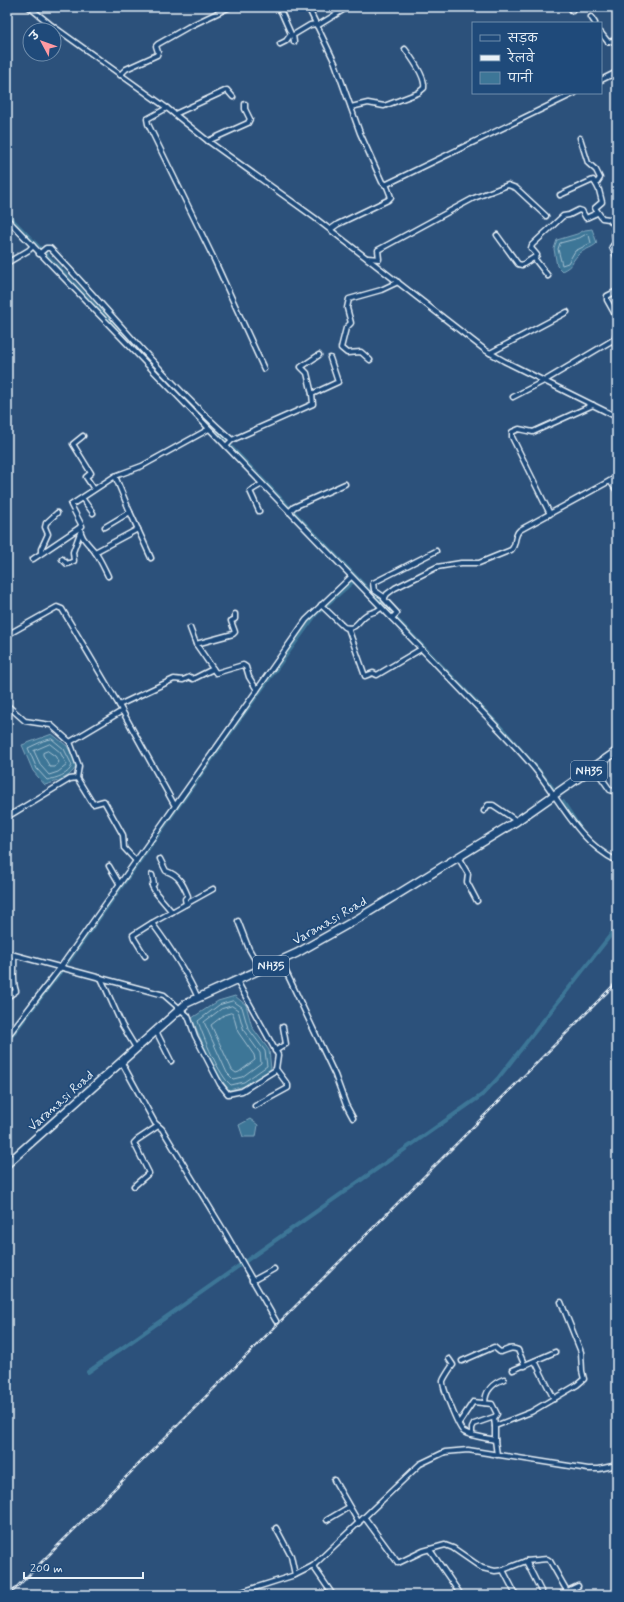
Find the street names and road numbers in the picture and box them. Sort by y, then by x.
road number: NH35 [571,761,607,781]
street label: Varanasi Road [290,893,370,949]
road number: NH35 [253,956,289,976]
street label: Varanasi Road [24,1067,98,1135]

